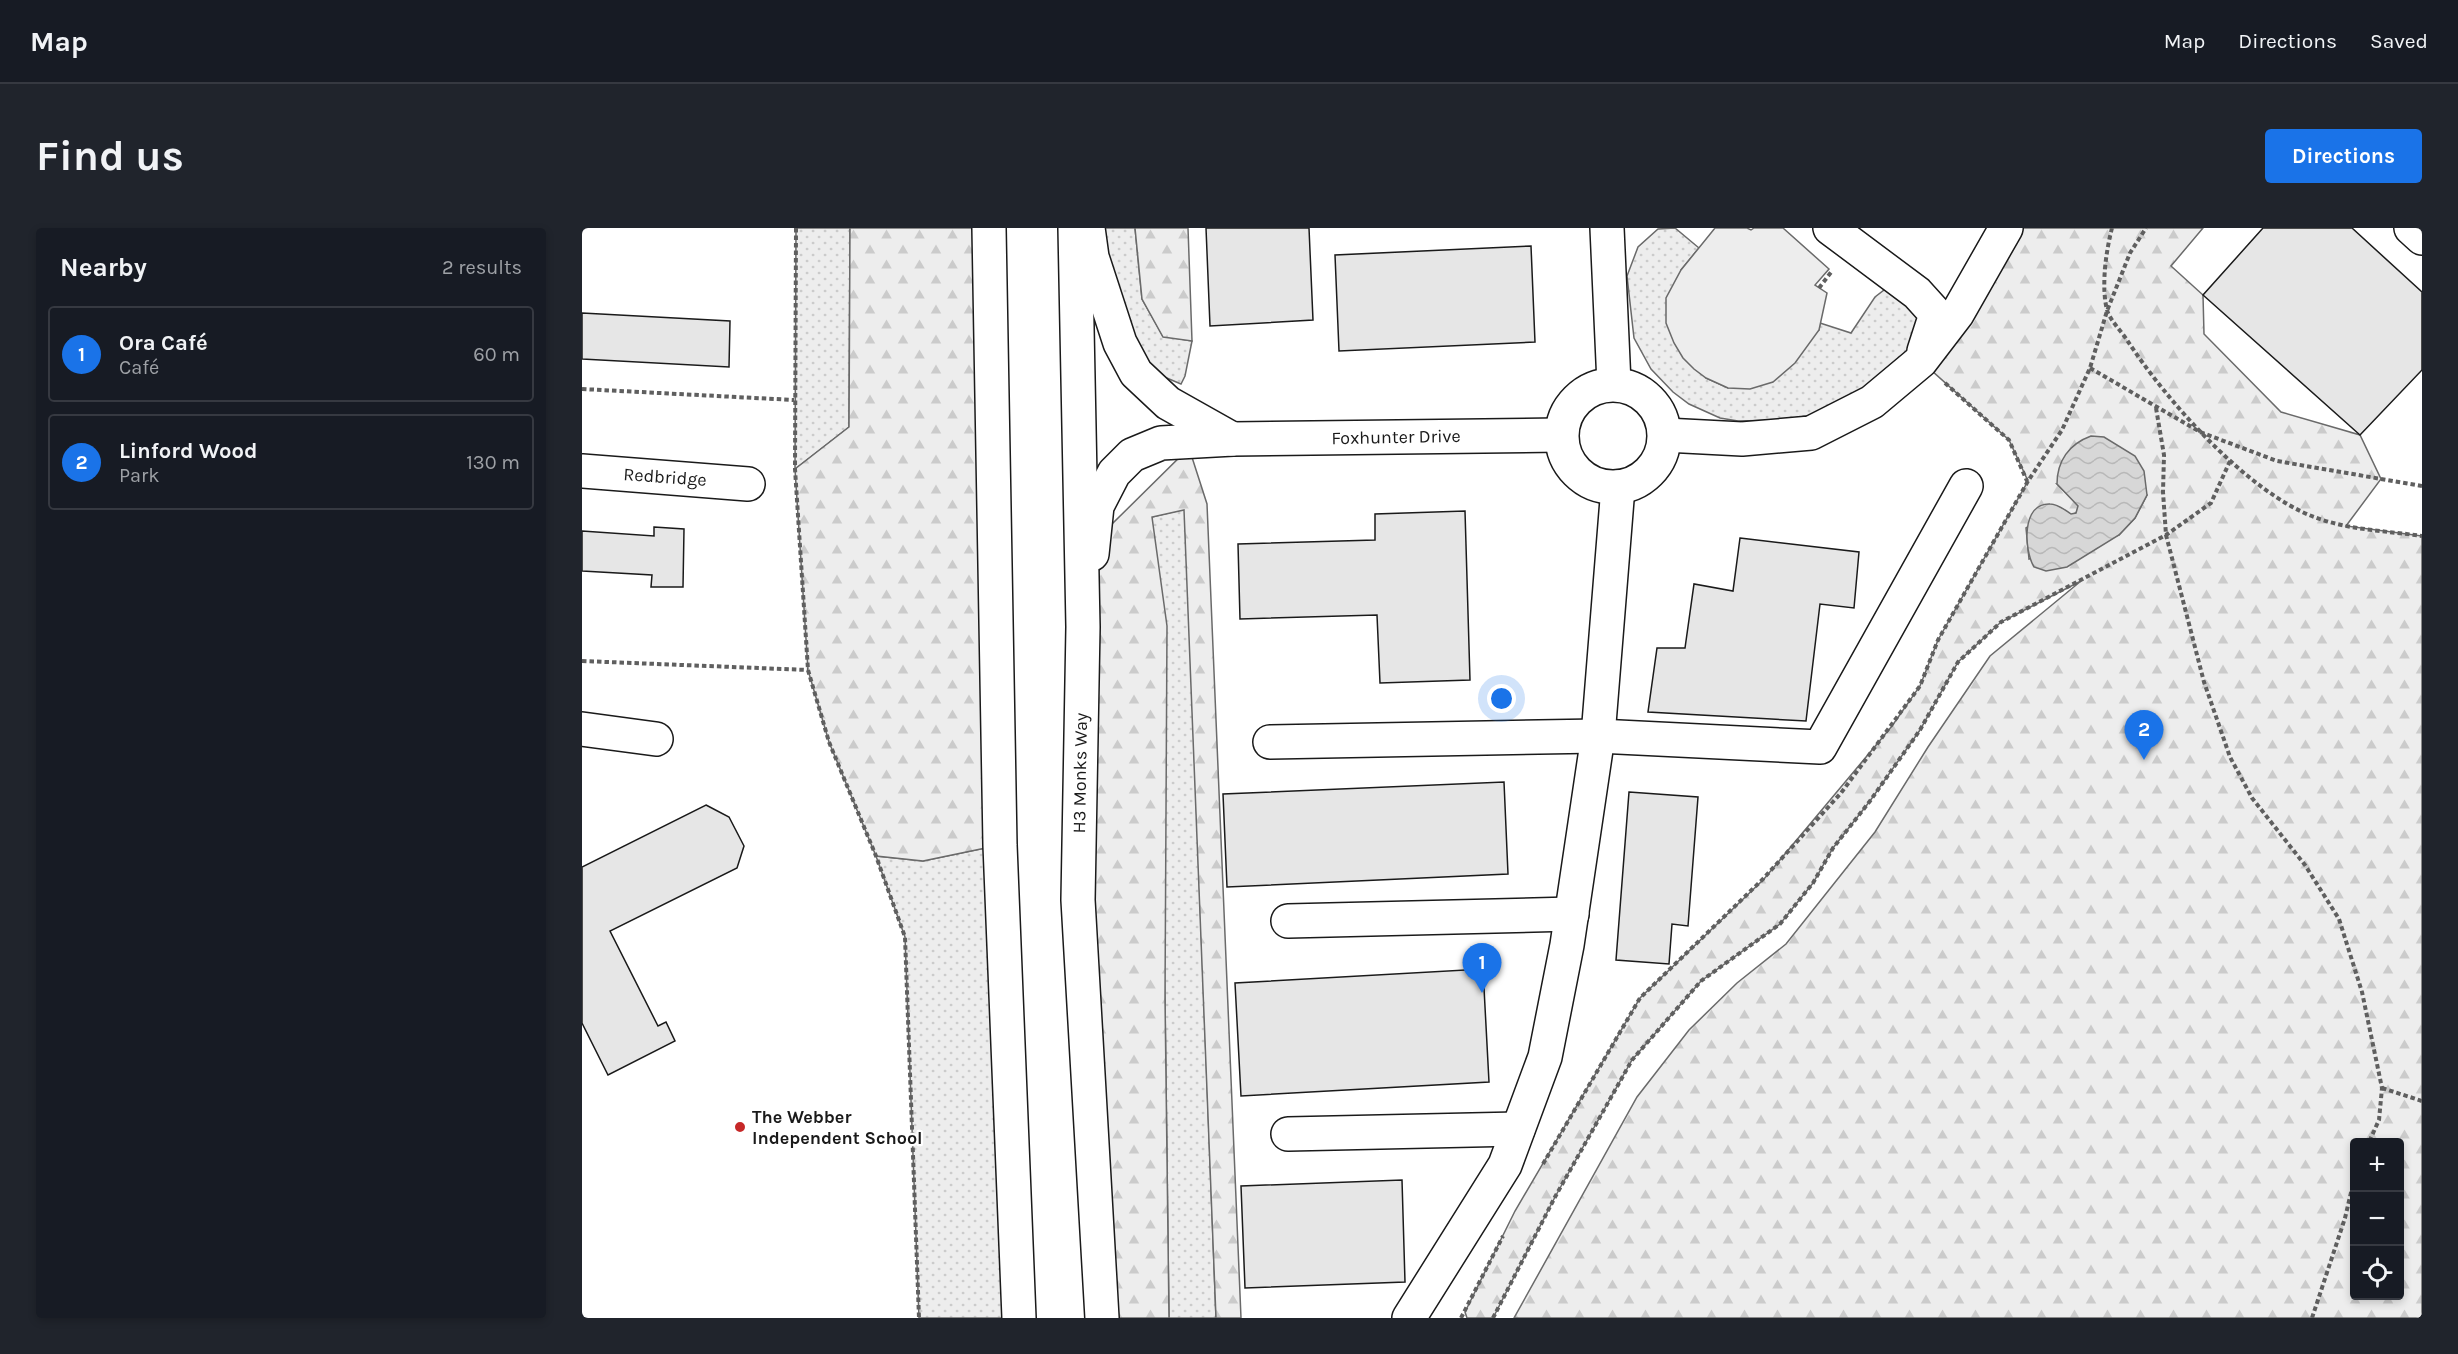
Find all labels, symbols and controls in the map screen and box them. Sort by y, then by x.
text: Map [30,25,88,58]
text: Map [2164,29,2205,53]
text: Directions [2238,29,2337,53]
text: Saved [2370,29,2428,53]
button: Directions [2265,129,2422,183]
text: Find us [36,131,184,181]
text: Nearby [60,252,147,283]
text: 2 results [442,256,522,279]
text: Ora Café [119,330,208,356]
text: 1 [78,343,85,366]
text: 60 m [473,343,520,366]
text: Café [119,356,159,379]
street label: Foxhunter Drive [1331,425,1461,449]
text: Linford Wood [119,438,257,464]
text: 2 [75,451,88,474]
text: 130 m [466,451,520,474]
street label: Redbridge [623,463,707,491]
text: Park [119,464,160,487]
your location [1487,684,1516,713]
pin: 2 [2124,710,2164,760]
street label: H3 Monks Way [1068,712,1092,833]
pin: 1 [1462,944,1502,993]
place label: The Webber Independent School [752,1106,923,1149]
marker: The Webber Independent School [733,1120,747,1134]
map controls [2350,1138,2404,1300]
button: + [2350,1138,2404,1192]
button: − [2350,1192,2404,1246]
button: locate [2350,1246,2404,1300]

